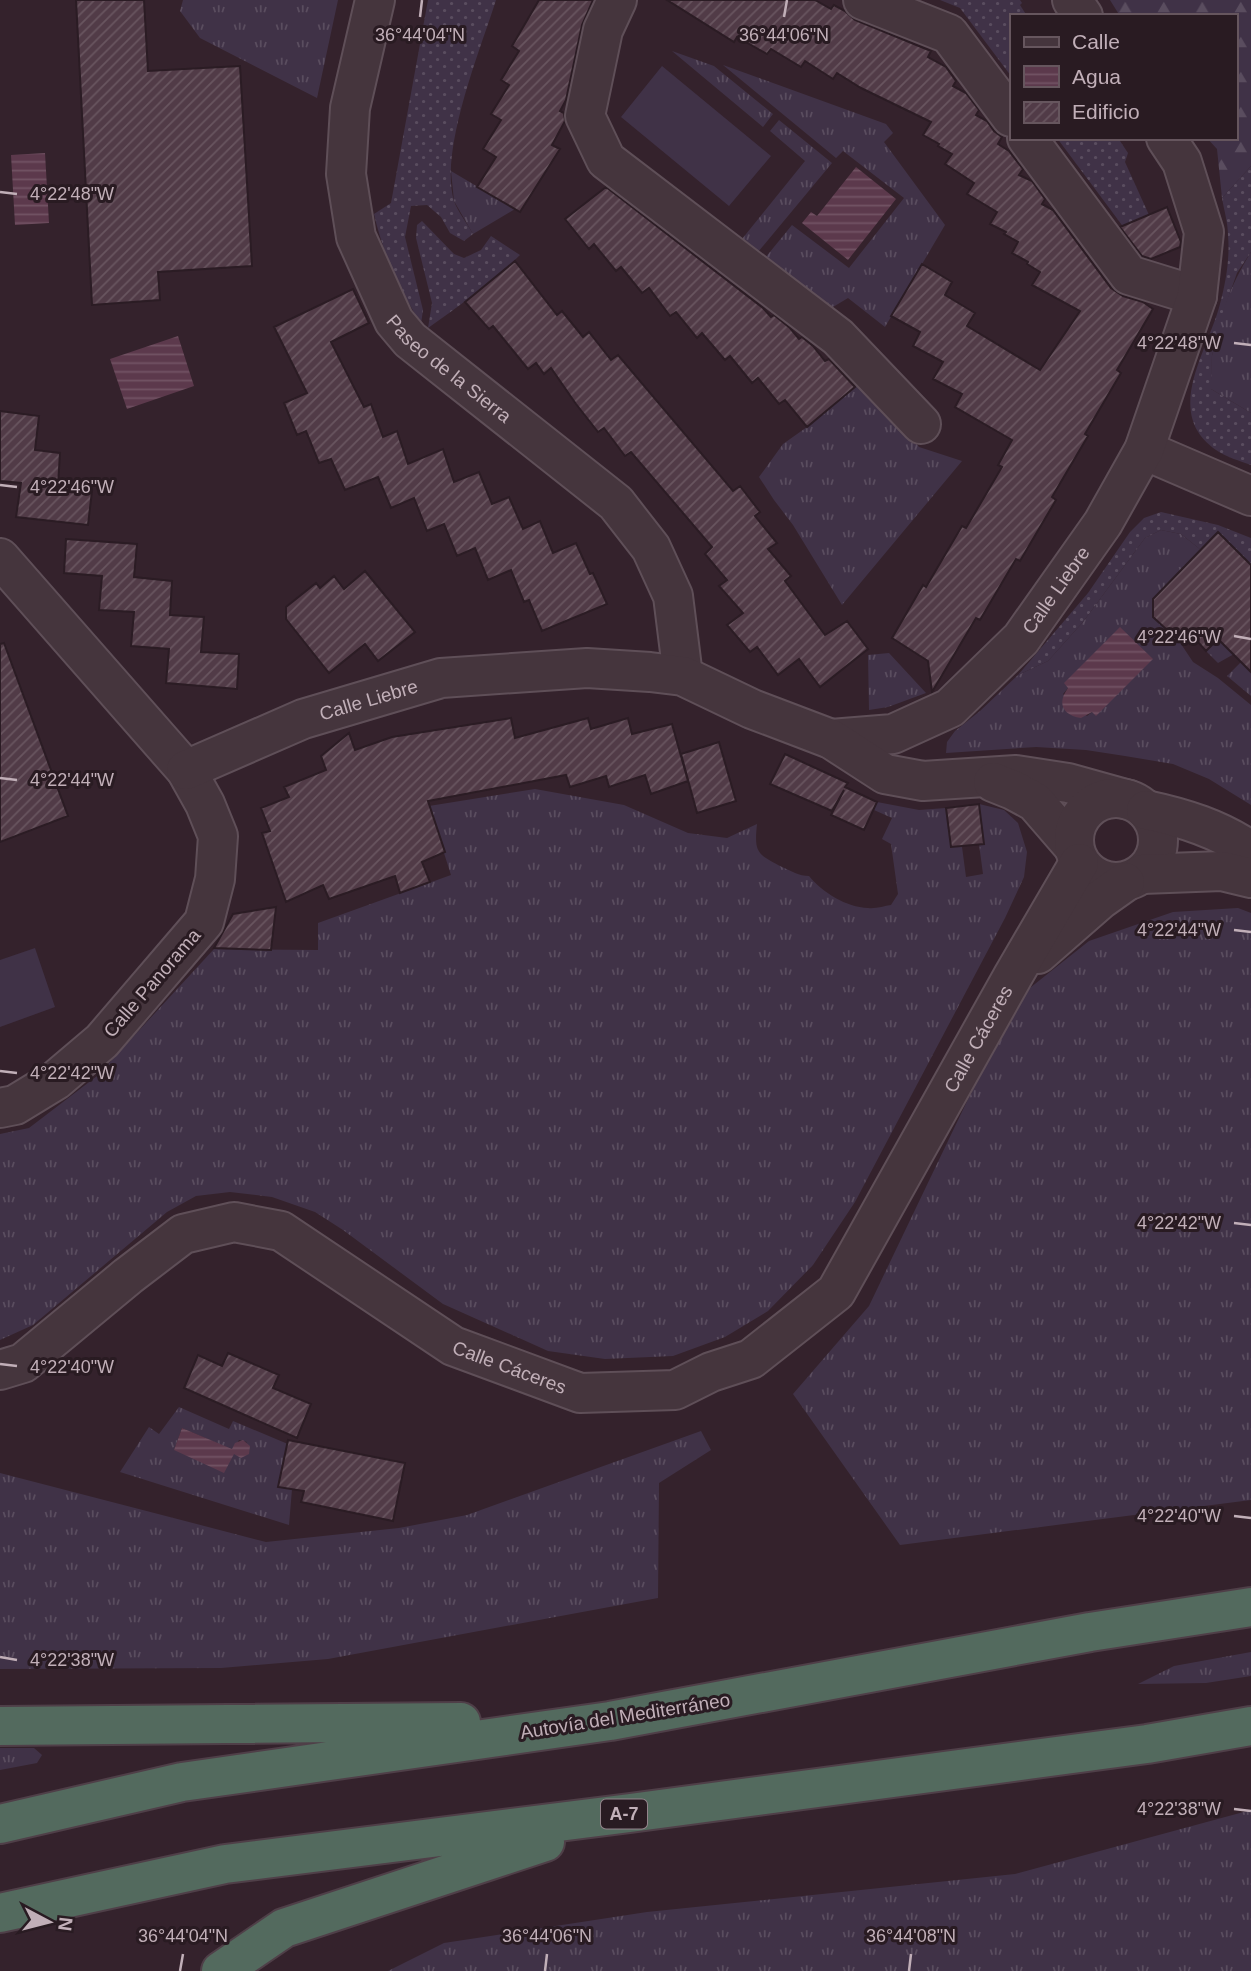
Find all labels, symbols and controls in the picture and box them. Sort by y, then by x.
legend [1010,14,1237,140]
text: 36°44'04"N [375,25,465,45]
text: 36°44'06"N [739,25,829,45]
text: Calle [1072,30,1120,53]
text: Agua [1072,65,1121,88]
text: Edificio [1072,100,1140,123]
text: 4°22'48"W [30,184,114,204]
street label: Paseo de la Sierra [383,310,516,427]
text: 4°22'48"W [1137,333,1221,353]
text: 4°22'46"W [30,477,114,497]
street label: Calle Liebre [1018,542,1094,637]
text: 4°22'46"W [1137,627,1221,647]
street label: Calle Liebre [317,675,420,724]
text: 4°22'44"W [30,770,114,790]
text: 4°22'44"W [1137,920,1221,940]
street label: Calle Panorama [99,924,205,1041]
street label: Calle Cáceres [939,982,1016,1096]
text: 4°22'42"W [30,1063,114,1083]
text: 4°22'42"W [1137,1213,1221,1233]
street label: Calle Cáceres [450,1336,569,1397]
text: 4°22'40"W [30,1357,114,1377]
text: 4°22'40"W [1137,1506,1221,1526]
text: 4°22'38"W [30,1650,114,1670]
street label: Autovía del Mediterráneo [519,1689,731,1743]
text: 4°22'38"W [1137,1799,1221,1819]
road number: A-7 [601,1800,647,1828]
north arrow [14,1887,84,1957]
text: N [54,1916,77,1932]
text: 36°44'04"N [138,1926,228,1946]
text: 36°44'06"N [502,1926,592,1946]
text: 36°44'08"N [866,1926,956,1946]

